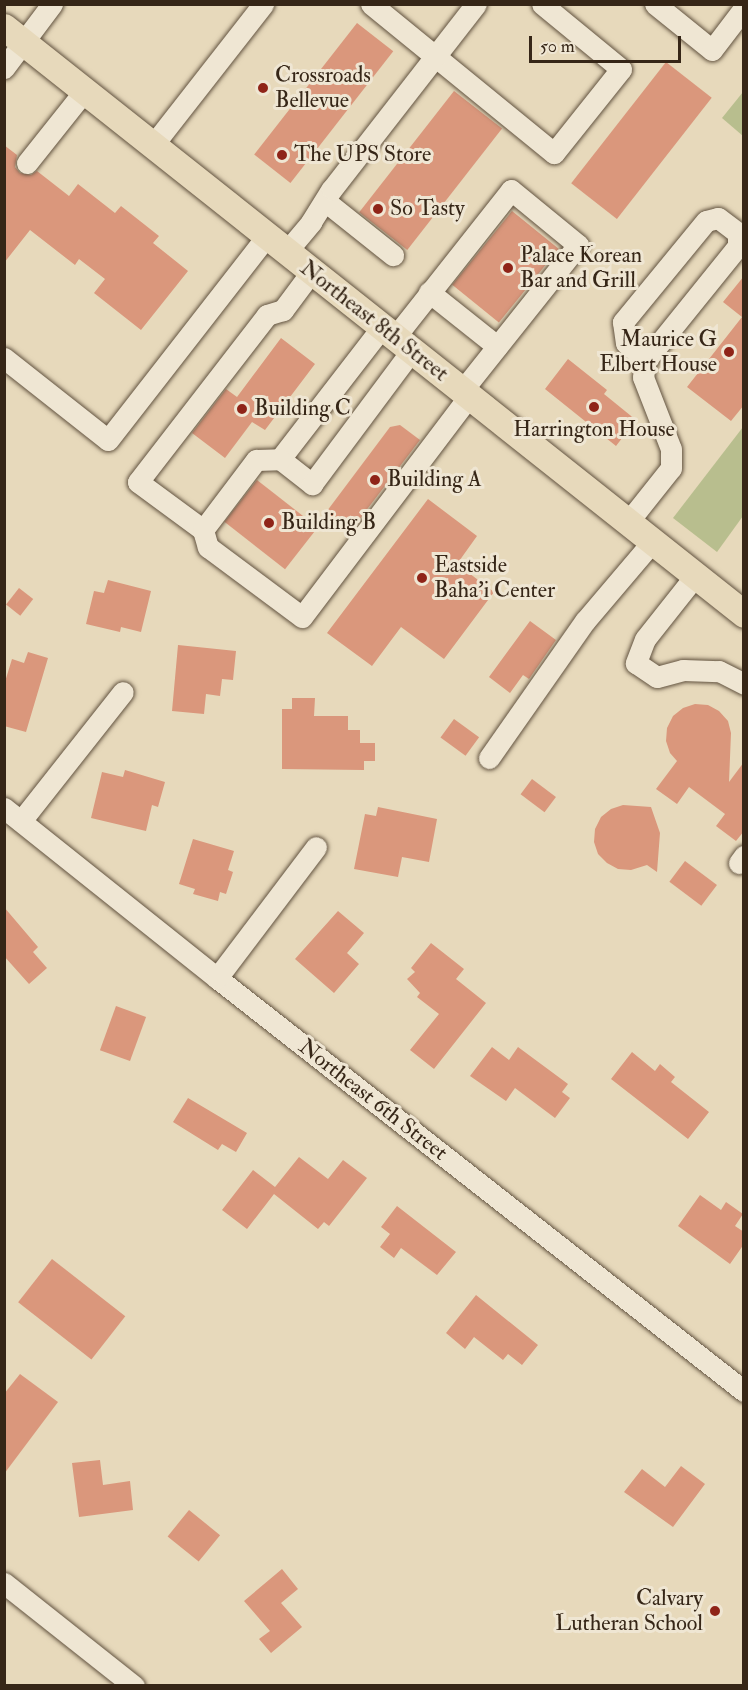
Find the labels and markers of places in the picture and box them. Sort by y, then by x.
place label: Crossroads Bellevue [275,62,371,113]
marker: Crossroads Bellevue [256,81,270,95]
place label: The UPS Store [294,142,431,168]
marker: The UPS Store [275,148,289,162]
place label: So Tasty [390,196,465,222]
marker: So Tasty [371,202,385,216]
place label: Palace Korean Bar and Grill [520,242,642,294]
marker: Palace Korean Bar and Grill [501,261,515,275]
place label: Maurice G Elbert House [599,326,717,378]
marker: Maurice G Elbert House [722,345,736,359]
place label: Building C [254,396,351,422]
marker: Harrington House [587,400,601,414]
marker: Building C [235,402,249,416]
place label: Harrington House [513,417,675,443]
place label: Building A [387,467,482,493]
marker: Building A [368,473,382,487]
place label: Building B [281,510,376,536]
marker: Building B [262,516,276,530]
place label: Eastside Baha'i Center [434,552,555,604]
marker: Eastside Baha'i Center [415,571,429,585]
place label: Calvary Lutheran School [555,1585,703,1636]
marker: Calvary Lutheran School [708,1604,722,1618]

